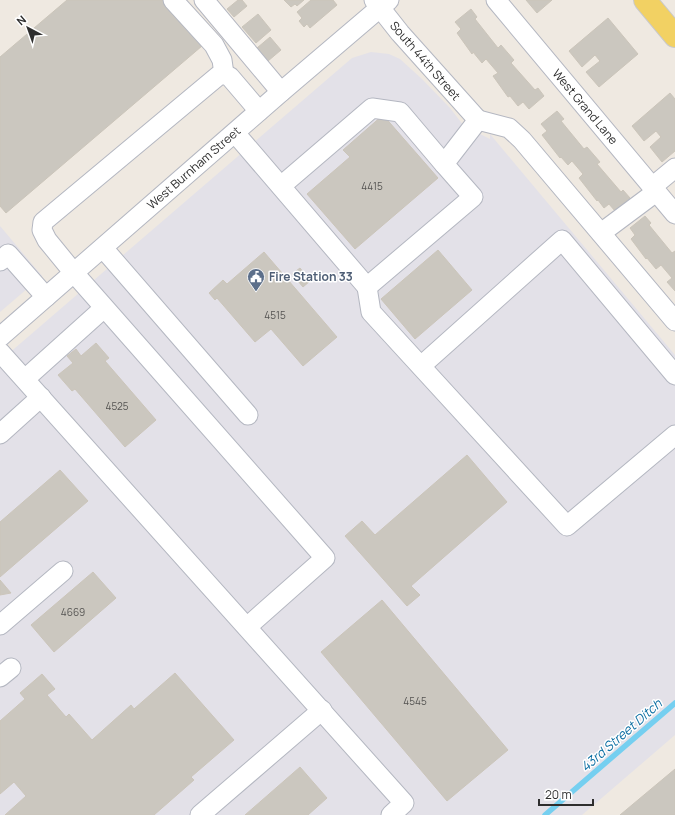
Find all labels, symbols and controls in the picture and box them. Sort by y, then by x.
north arrow [8,8,48,48]
text: N [13,12,29,28]
street label: South 44th Street [386,17,465,104]
street label: West Grand Lane [549,65,622,148]
street label: West Burnham Street [143,122,244,213]
house number: 4415 [361,179,383,193]
public building icon: Fire Station 33 [246,267,266,292]
place label: Fire Station 33 [269,268,353,285]
house number: 4515 [264,308,286,322]
house number: 4525 [106,399,129,413]
house number: 4669 [61,605,85,619]
house number: 4545 [403,694,427,708]
water label: 43rd Street Ditch [577,694,666,775]
scale bar [539,781,593,807]
text: 20 m [545,786,572,803]

